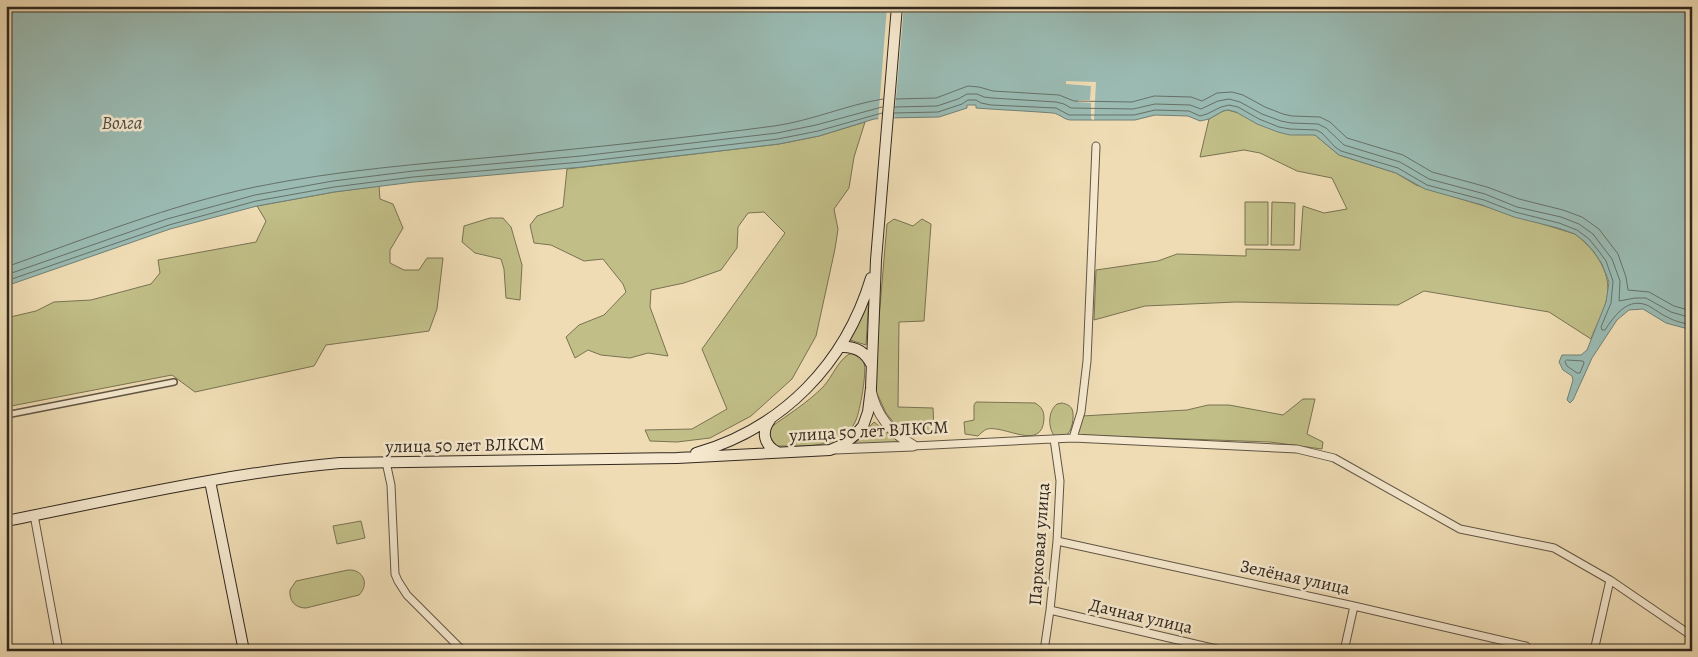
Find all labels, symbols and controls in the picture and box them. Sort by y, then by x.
water label: Волга [101,110,143,136]
street label: улица 50 лет ВЛКСМ [788,415,949,447]
street label: улица 50 лет ВЛКСМ [384,432,545,458]
street label: Парковая улица [1023,481,1055,606]
street label: Зелёная улица [1238,554,1353,600]
street label: Дачная улица [1087,592,1196,640]

